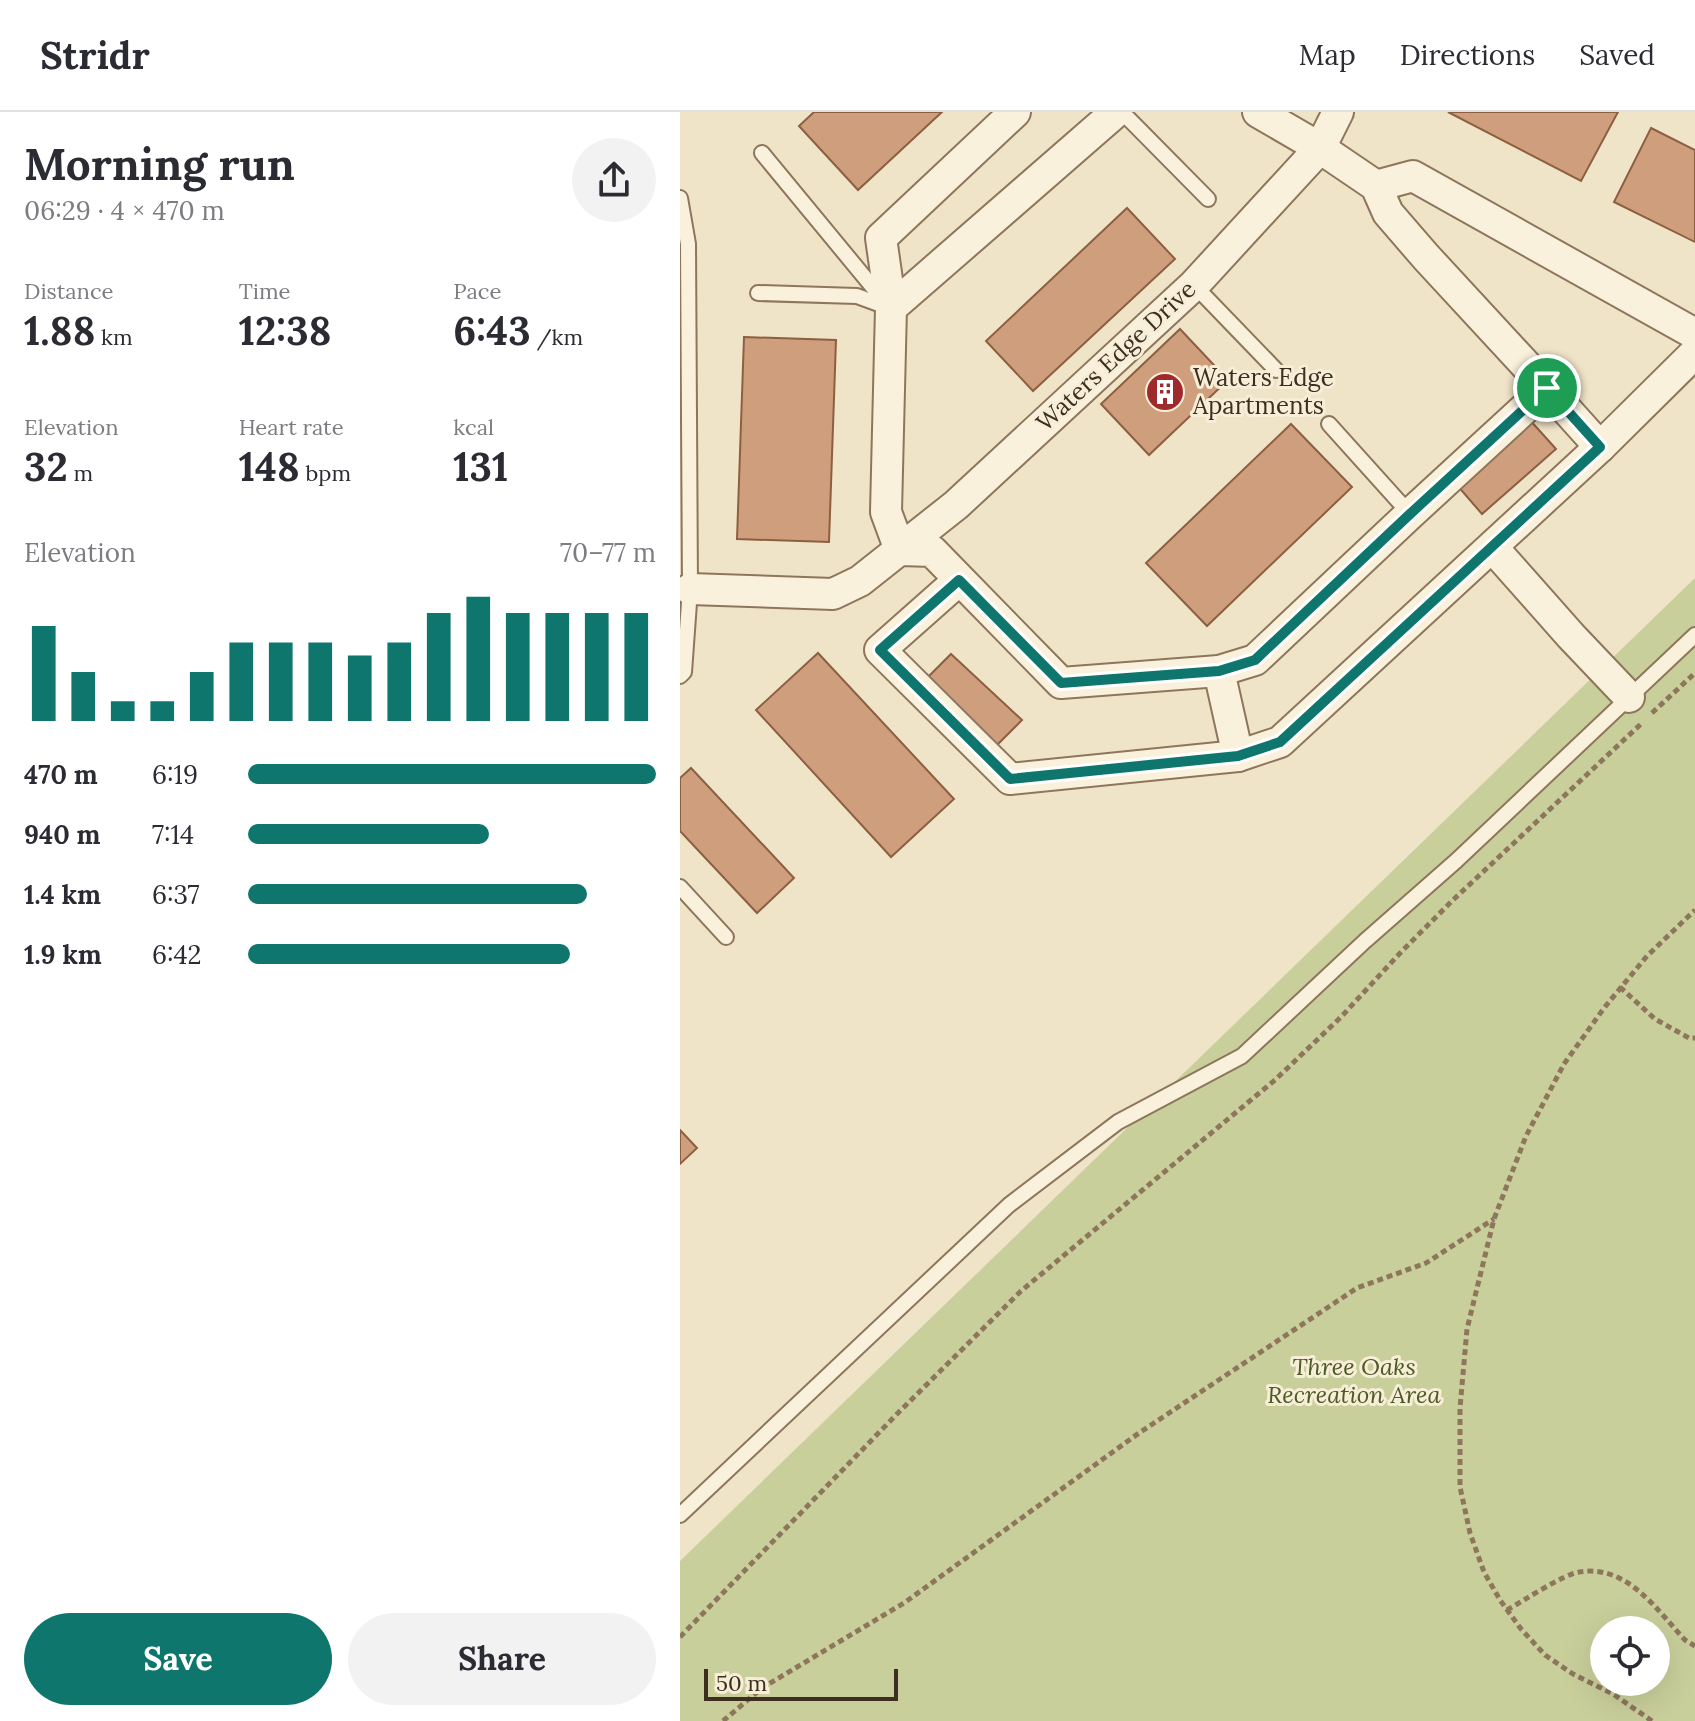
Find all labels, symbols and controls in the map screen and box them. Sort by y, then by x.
text: Stridr [40,31,150,79]
text: Map [1299,37,1356,73]
text: Directions [1400,37,1535,73]
text: Saved [1579,37,1655,73]
text: Morning run [24,136,295,192]
button: share [572,138,656,222]
text: 06:29 · 4 × 470 m [24,194,225,227]
street label: Waters Edge Drive [1029,274,1202,438]
text: Distance [24,277,114,305]
text: Time [239,277,291,305]
text: Pace [453,277,501,305]
text: 1.88 [24,305,95,356]
text: 12:38 [239,305,332,356]
text: 6:43 [453,305,531,356]
text: km [95,323,133,351]
text: /km [531,323,583,351]
pin [1513,354,1581,422]
place label: Waters Edge Apartments [1192,362,1334,421]
icon: arrive [1525,366,1569,410]
building icon: Waters Edge Apartments [1144,371,1186,413]
text: Elevation [24,413,119,441]
text: Heart rate [239,413,344,441]
text: kcal [453,413,494,441]
text: 32 [24,441,68,492]
text: 148 [239,441,300,492]
text: 131 [453,441,508,492]
text: m [68,459,93,487]
text: bpm [300,459,351,487]
text: Elevation [24,536,136,569]
text: 70–77 m [560,536,656,569]
text: 470 m [24,758,98,791]
text: 6:19 [152,758,198,791]
text: 940 m [24,818,101,851]
text: 7:14 [152,818,194,851]
text: 1.4 km [24,878,101,911]
text: 6:37 [152,878,199,911]
text: 1.9 km [24,938,102,971]
text: 6:42 [152,938,202,971]
park label: Three Oaks Recreation Area [1267,1351,1441,1410]
button: Save [24,1613,332,1705]
button: Share [348,1613,656,1705]
map controls [1590,1616,1670,1696]
button: locate [1590,1616,1670,1696]
scale bar [704,1665,898,1701]
text: 50 m [716,1669,767,1697]

